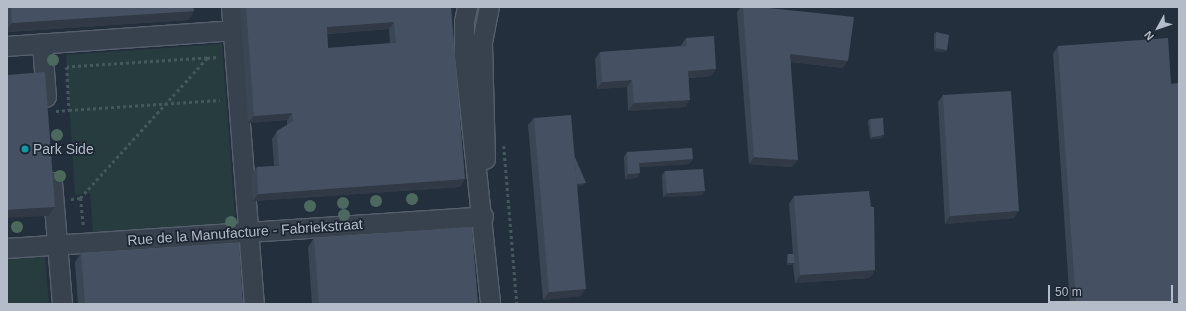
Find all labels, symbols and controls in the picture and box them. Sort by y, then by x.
north arrow [1138,8,1178,48]
text: N [1142,29,1156,43]
place label: Park Side [33,141,94,157]
marker: Park Side [20,144,30,154]
street label: Rue de la Manufacture - Fabriekstraat [127,215,363,249]
scale bar [1050,277,1175,303]
text: 50 m [1055,285,1082,299]

